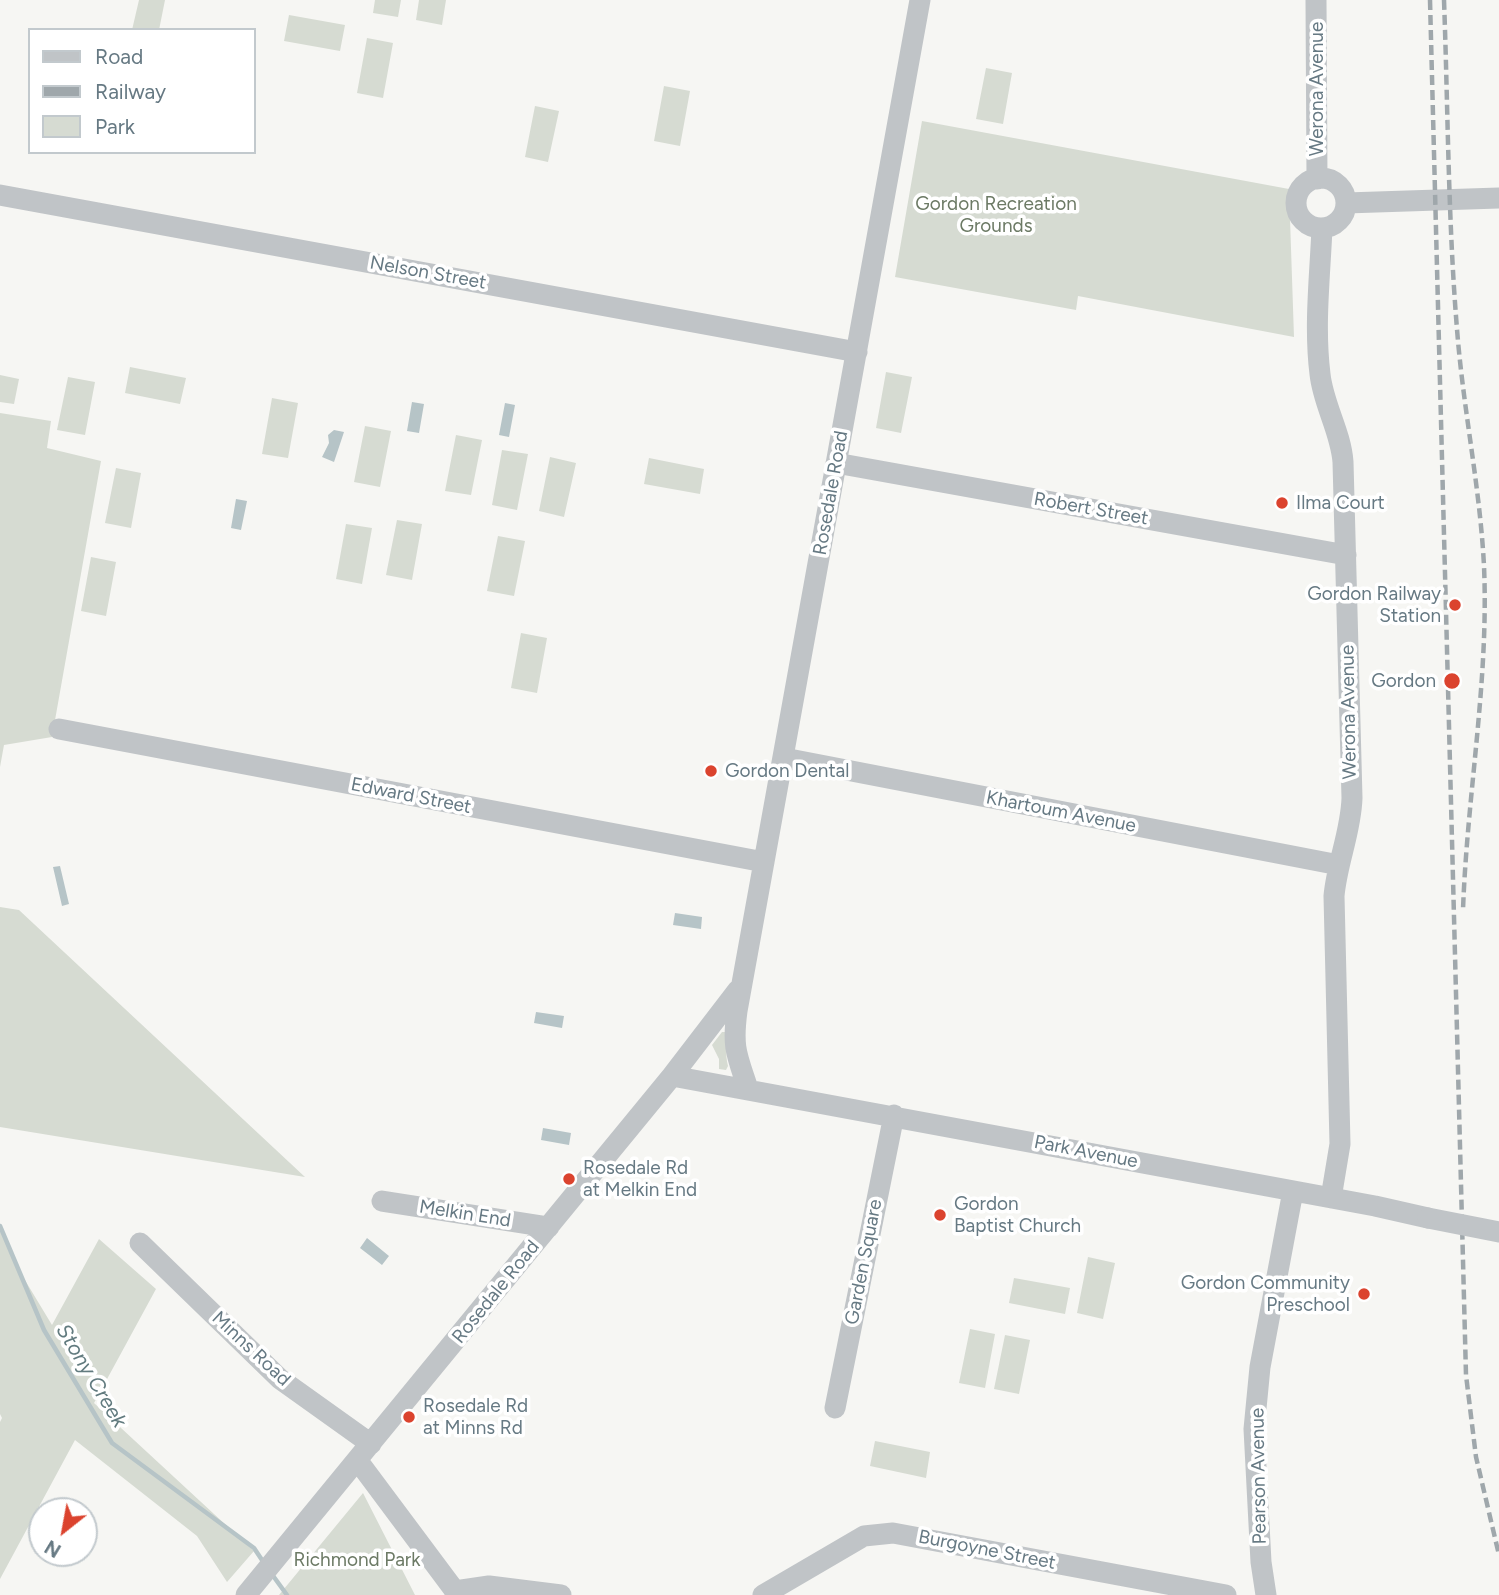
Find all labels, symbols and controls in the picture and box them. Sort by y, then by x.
street label: Werona Avenue [1306,22,1328,156]
legend [28,28,256,154]
text: Road [95,44,143,69]
text: Railway [95,79,166,104]
text: Park [95,114,135,139]
park label: Gordon Recreation Grounds [915,193,1077,237]
street label: Nelson Street [368,252,488,294]
street label: Rosedale Road [809,429,853,557]
street label: Robert Street [1032,488,1150,530]
place label: Ilma Court [1296,492,1385,514]
marker: Ilma Court [1274,495,1290,511]
place label: Gordon Railway Station [1307,583,1441,627]
marker: Gordon Railway Station [1447,597,1463,613]
street label: Werona Avenue [1336,645,1362,779]
place label: Gordon [1371,670,1436,692]
marker: Gordon [1442,671,1462,691]
place label: Gordon Dental [725,760,849,782]
marker: Gordon Dental [703,763,719,779]
street label: Edward Street [349,773,473,819]
street label: Khartoum Avenue [984,786,1138,838]
street label: Park Avenue [1032,1131,1140,1173]
place label: Rosedale Rd at Melkin End [583,1157,697,1201]
marker: Rosedale Rd at Melkin End [561,1171,577,1187]
place label: Gordon Baptist Church [954,1193,1081,1237]
street label: Melkin End [418,1196,512,1232]
street label: Garden Square [841,1197,887,1327]
marker: Gordon Baptist Church [932,1207,948,1223]
street label: Rosedale Road [448,1236,544,1348]
place label: Gordon Community Preschool [1181,1272,1350,1316]
marker: Gordon Community Preschool [1356,1286,1372,1302]
street label: Minns Road [207,1307,295,1391]
water label: Stony Creek [50,1320,132,1432]
place label: Rosedale Rd at Minns Rd [423,1395,528,1439]
street label: Pearson Avenue [1246,1407,1272,1545]
marker: Rosedale Rd at Minns Rd [401,1409,417,1425]
north arrow [28,1497,98,1567]
street label: Burgoyne Street [916,1526,1058,1574]
text: N [41,1535,65,1562]
park label: Richmond Park [294,1549,420,1571]

